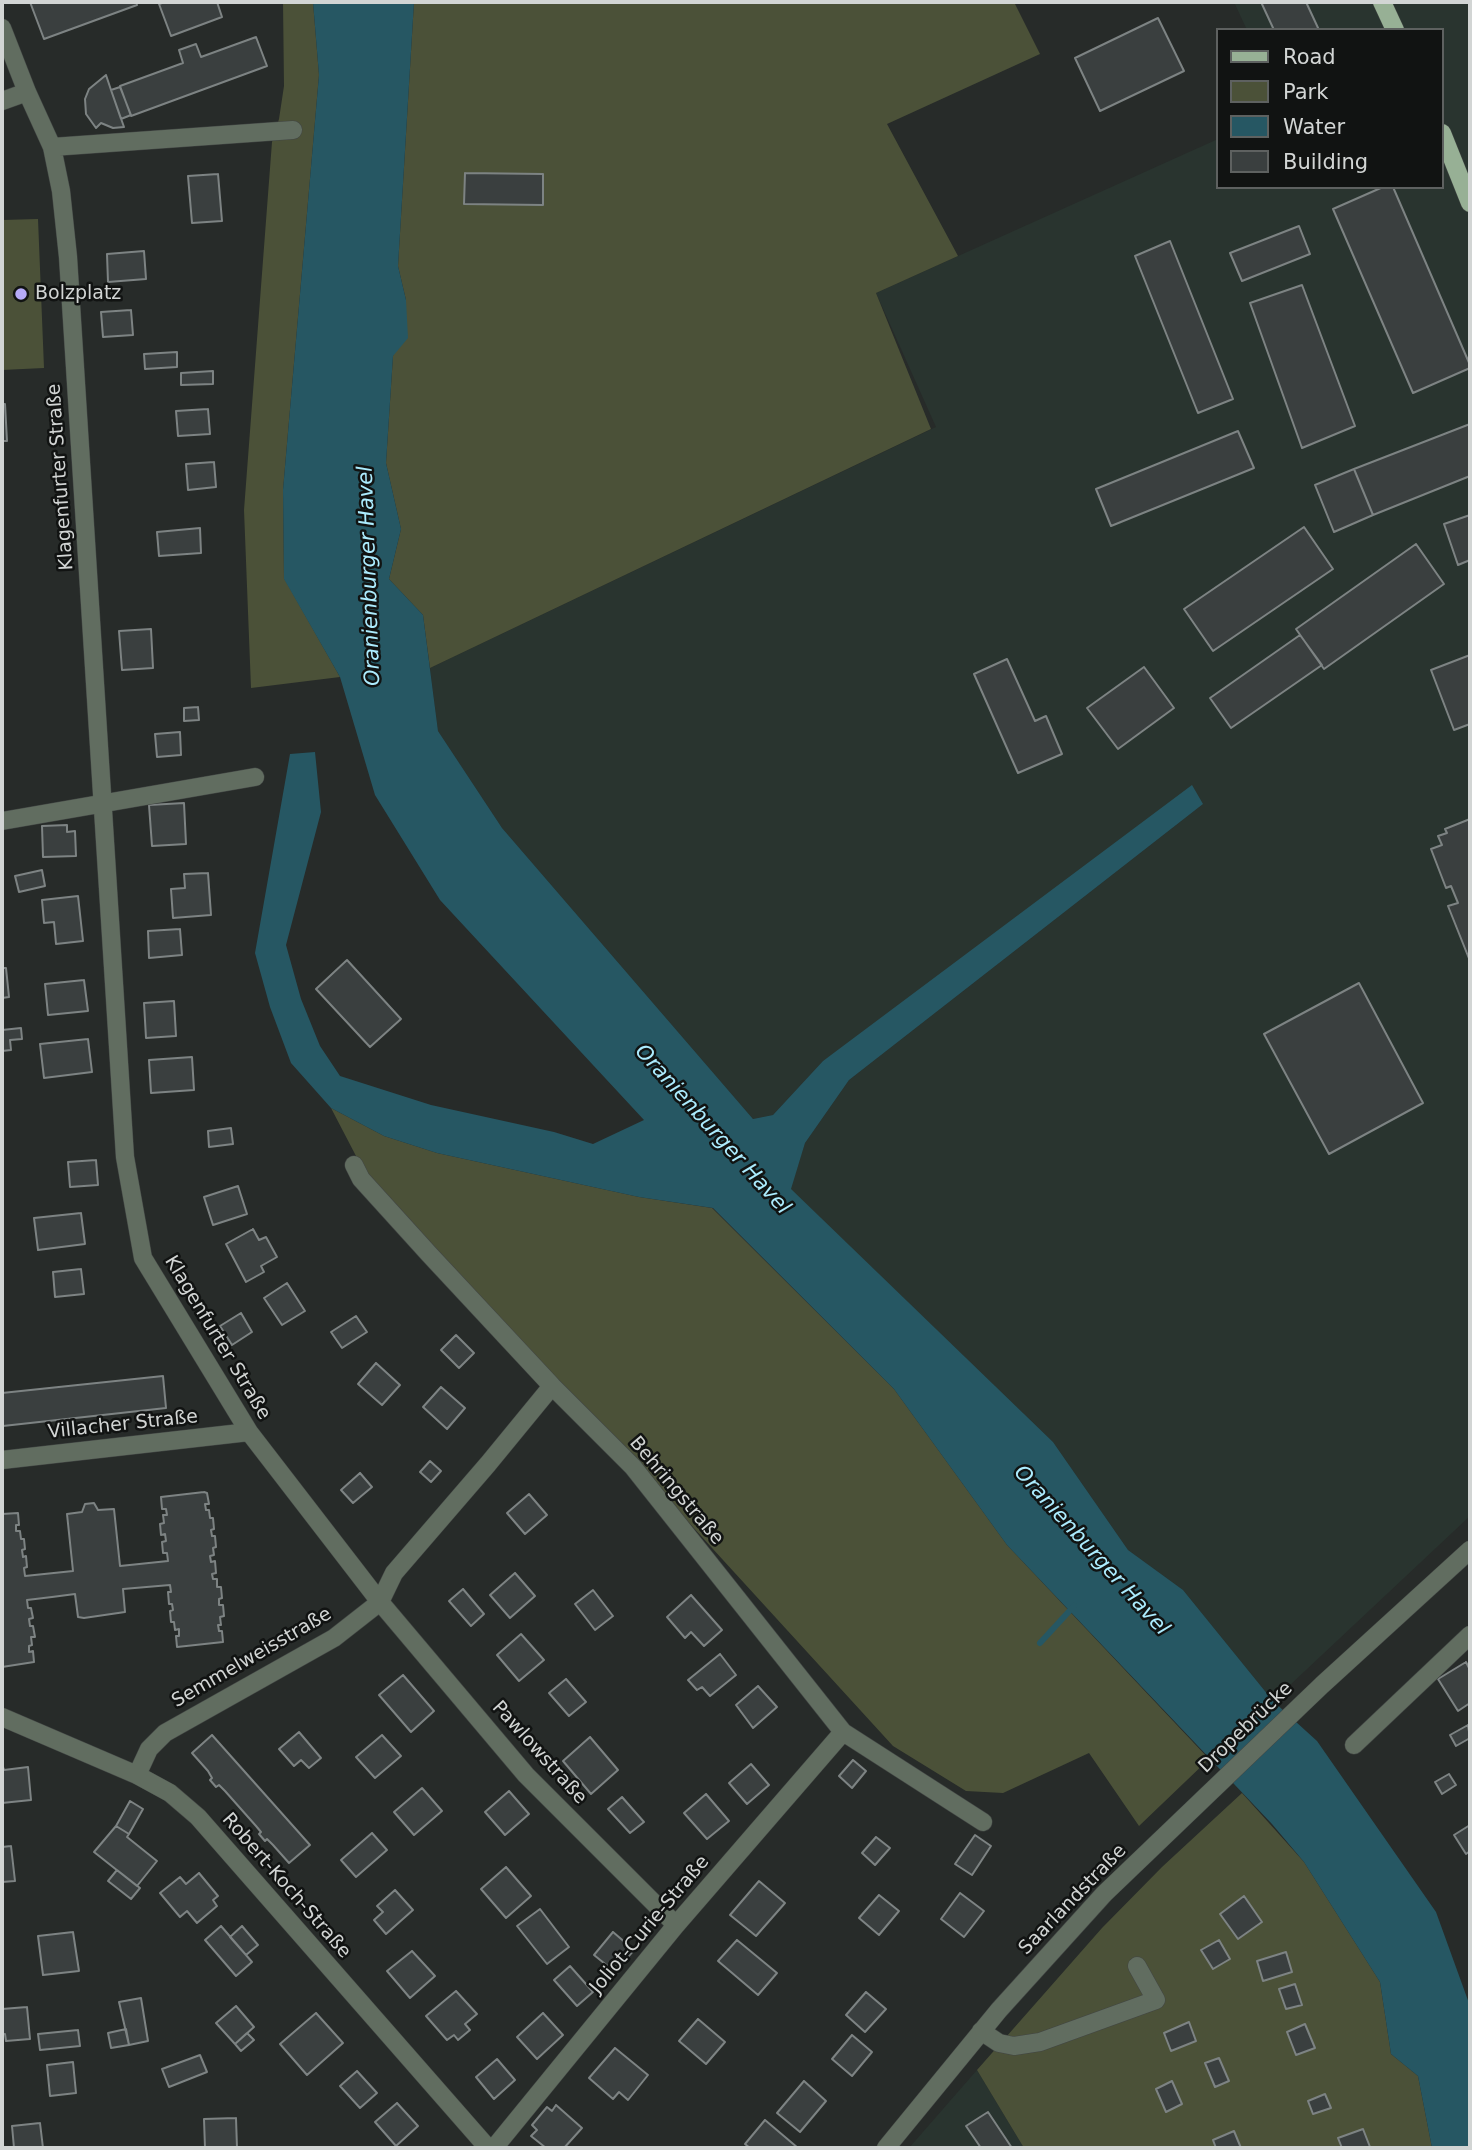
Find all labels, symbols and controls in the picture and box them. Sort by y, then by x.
legend [1216,28,1444,189]
text: Road [1283,45,1336,69]
text: Park [1283,80,1328,104]
text: Water [1283,115,1345,139]
text: Building [1283,150,1368,174]
place label: Bolzplatz [35,283,121,305]
marker: Bolzplatz [13,286,29,302]
street label: Klagenfurter Straße [43,383,79,571]
water label: Oranienburger Havel [354,466,386,686]
water label: Oranienburger Havel [629,1040,795,1220]
street label: Klagenfurter Straße [159,1252,275,1424]
street label: Villacher Straße [47,1406,199,1444]
street label: Behringstraße [624,1432,728,1550]
water label: Oranienburger Havel [1008,1461,1174,1641]
street label: Semmelweisstraße [168,1603,336,1713]
street label: Dropebrücke [1194,1678,1298,1778]
street label: Pawlowstraße [487,1697,591,1809]
street label: Robert-Koch-Straße [217,1809,355,1963]
street label: Saarlandstraße [1015,1840,1131,1960]
street label: Joliot-Curie-Straße [586,1851,714,1999]

